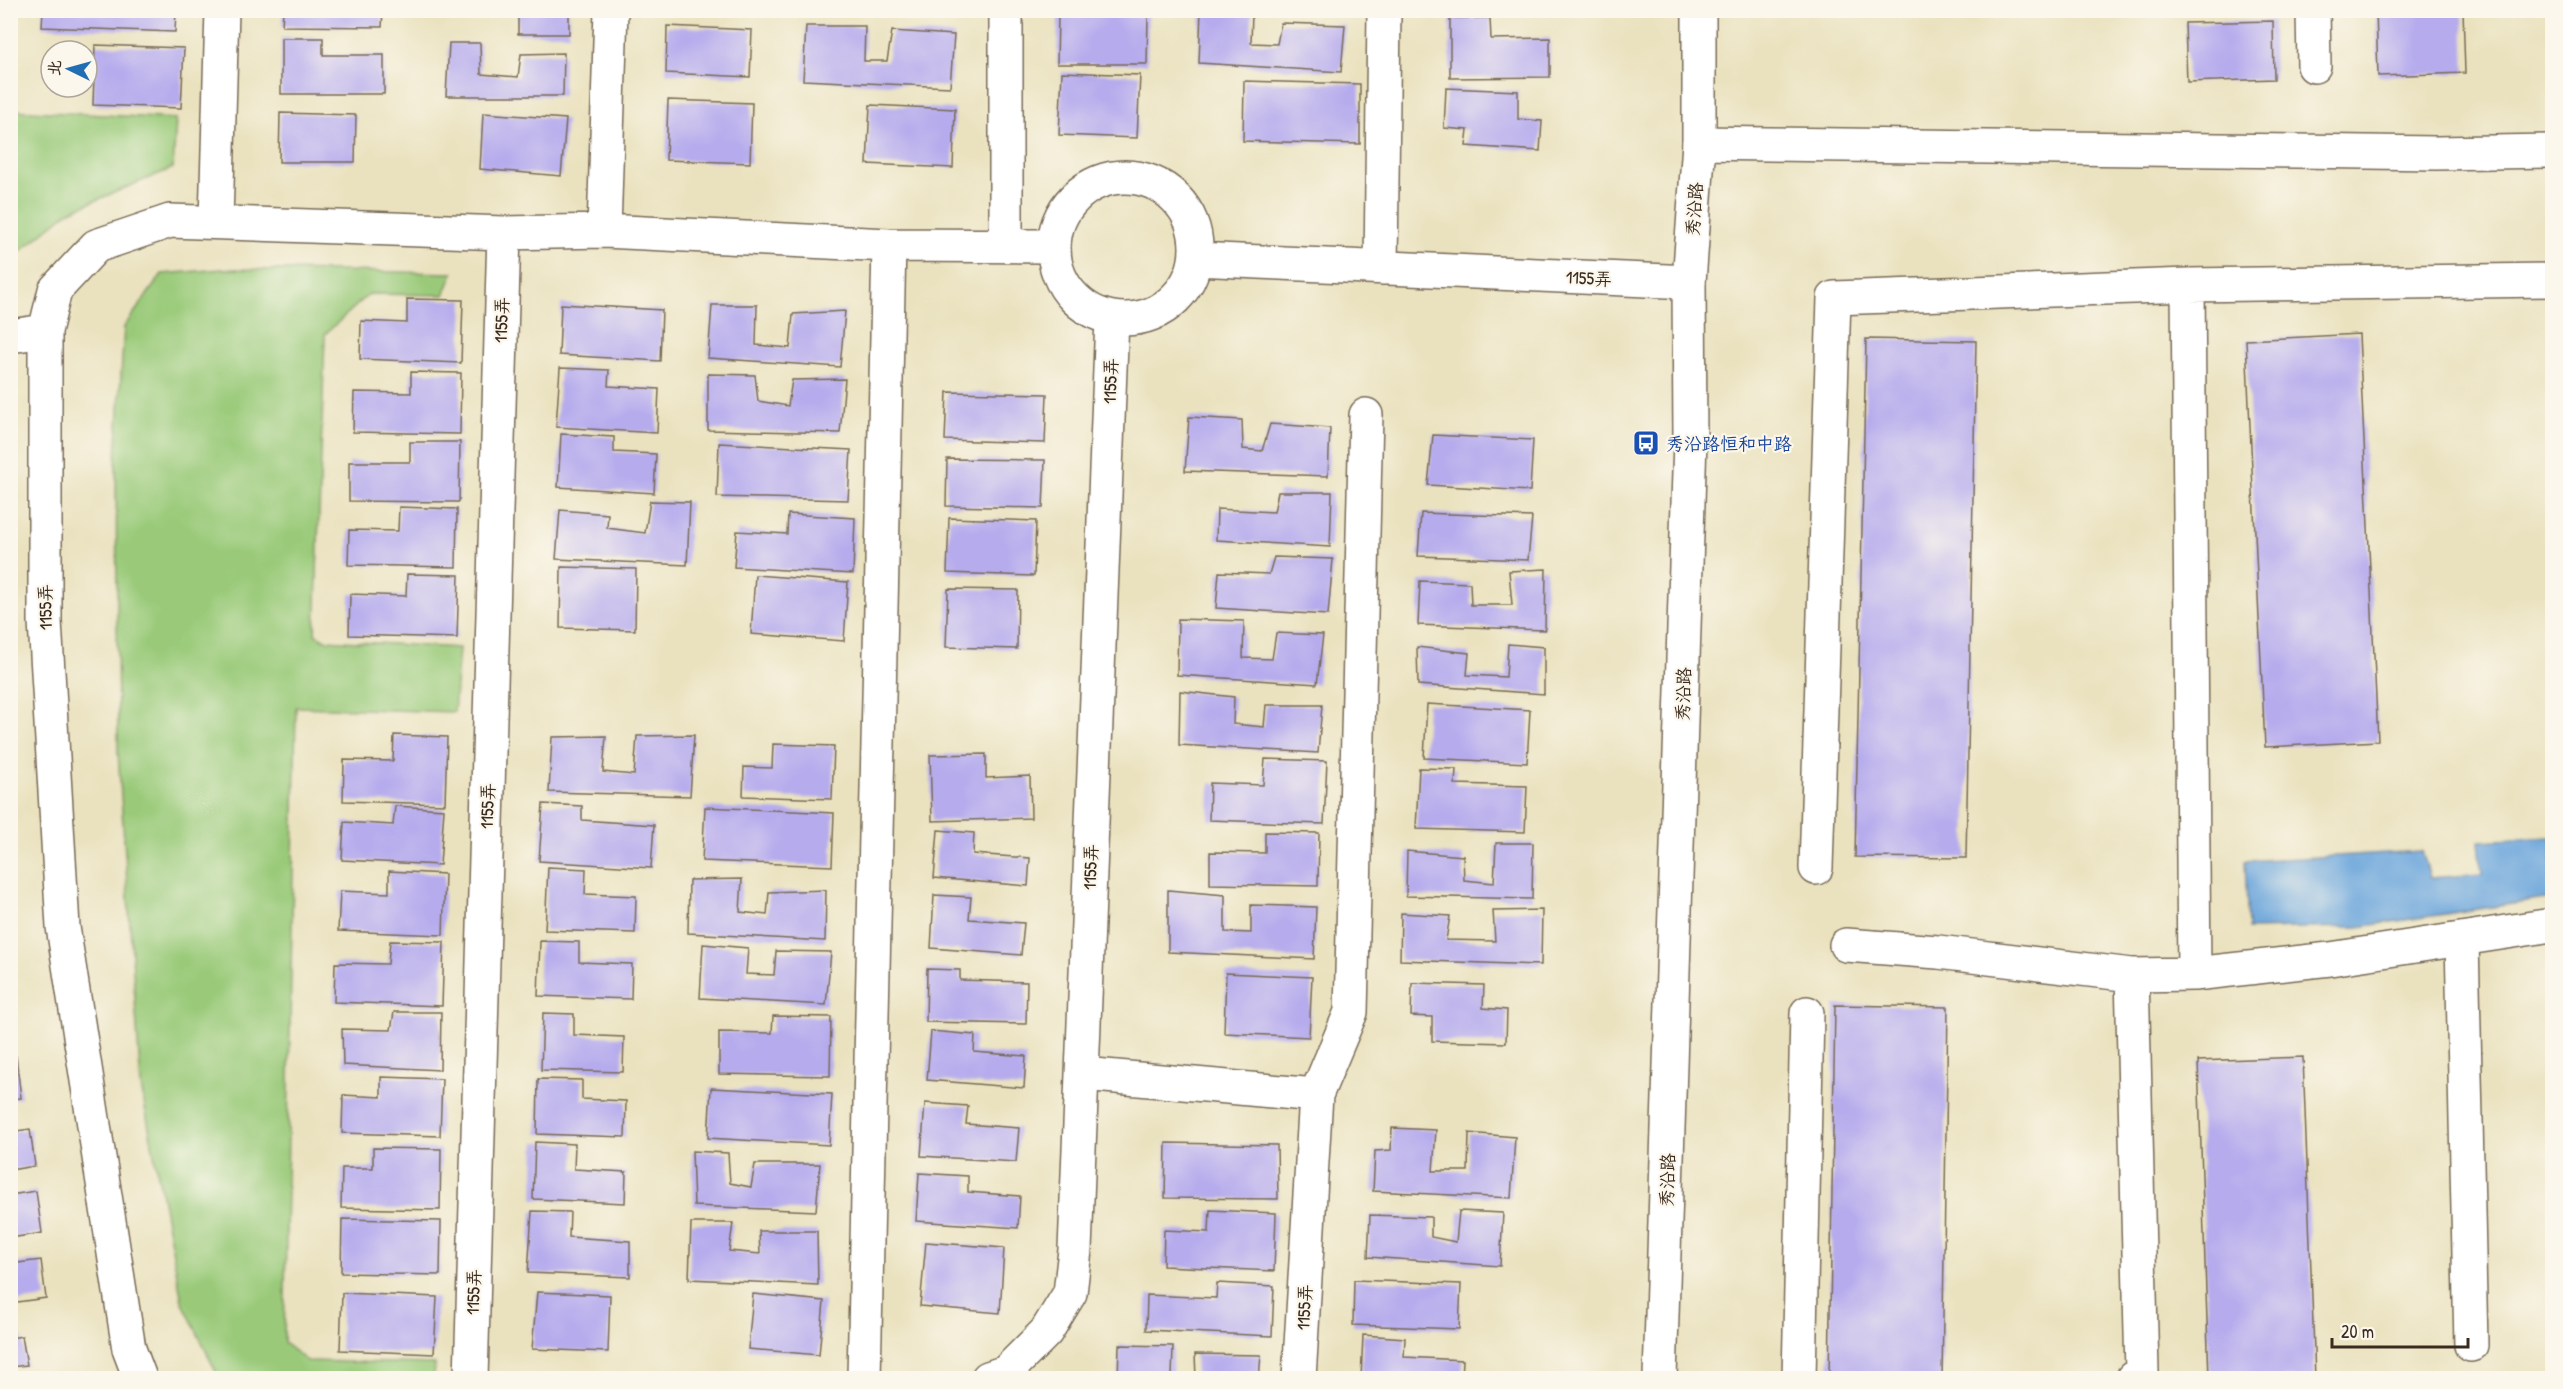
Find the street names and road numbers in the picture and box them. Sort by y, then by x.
street label: 秀沿路 [1680,181,1708,237]
street label: 1155弄 [1565,264,1613,292]
street label: 1155弄 [488,296,514,344]
street label: 1155弄 [1097,357,1123,405]
street label: 1155弄 [32,584,58,630]
street label: 秀沿路 [1670,667,1696,721]
street label: 1155弄 [474,782,500,830]
street label: 1155弄 [1077,843,1103,891]
street label: 秀沿路 [1654,1153,1680,1207]
street label: 1155弄 [460,1268,486,1316]
street label: 1155弄 [1290,1283,1318,1331]

